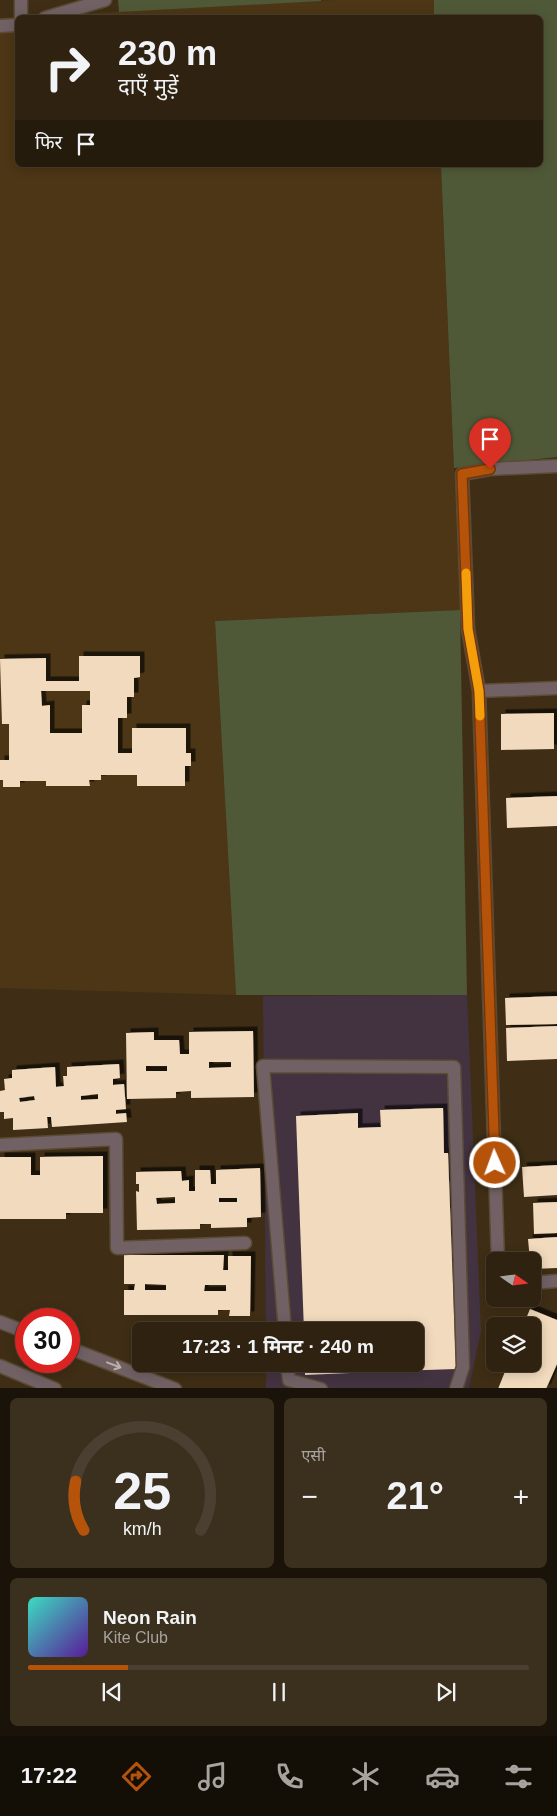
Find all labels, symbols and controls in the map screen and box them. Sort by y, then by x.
text: 230 m [118,33,217,72]
icon: right [35,35,100,100]
text: दाएँ मुड़ें [118,74,179,99]
icon: arrive [72,130,100,158]
text: फिर [35,132,62,153]
pin [469,418,511,469]
icon: arrive [476,425,504,453]
position arrow [468,1136,520,1188]
north arrow [486,1252,541,1308]
map controls [486,1252,541,1372]
speed limit sign: 30 [15,1308,80,1373]
button: layers [486,1317,541,1372]
text: 17:23 · 1 मिनट · 240 m [182,1336,374,1357]
one-way arrow [106,1361,121,1370]
text: एसी [302,1447,325,1464]
text: 25 [113,1462,171,1520]
text: 21° [387,1475,444,1517]
text: − [302,1481,318,1512]
text: + [513,1481,529,1512]
text: km/h [122,1519,161,1539]
text: Neon Rain [103,1607,197,1628]
text: Kite Club [103,1629,168,1646]
icon: previous [98,1678,126,1706]
icon: pause [265,1678,293,1706]
icon: next [432,1678,460,1706]
icon: directions [119,1759,154,1794]
icon: music [195,1759,230,1794]
icon: phone [272,1759,307,1794]
icon: climate [348,1759,383,1794]
icon: car [425,1759,460,1794]
icon: filters [501,1759,536,1794]
text: 17:22 [21,1763,77,1788]

